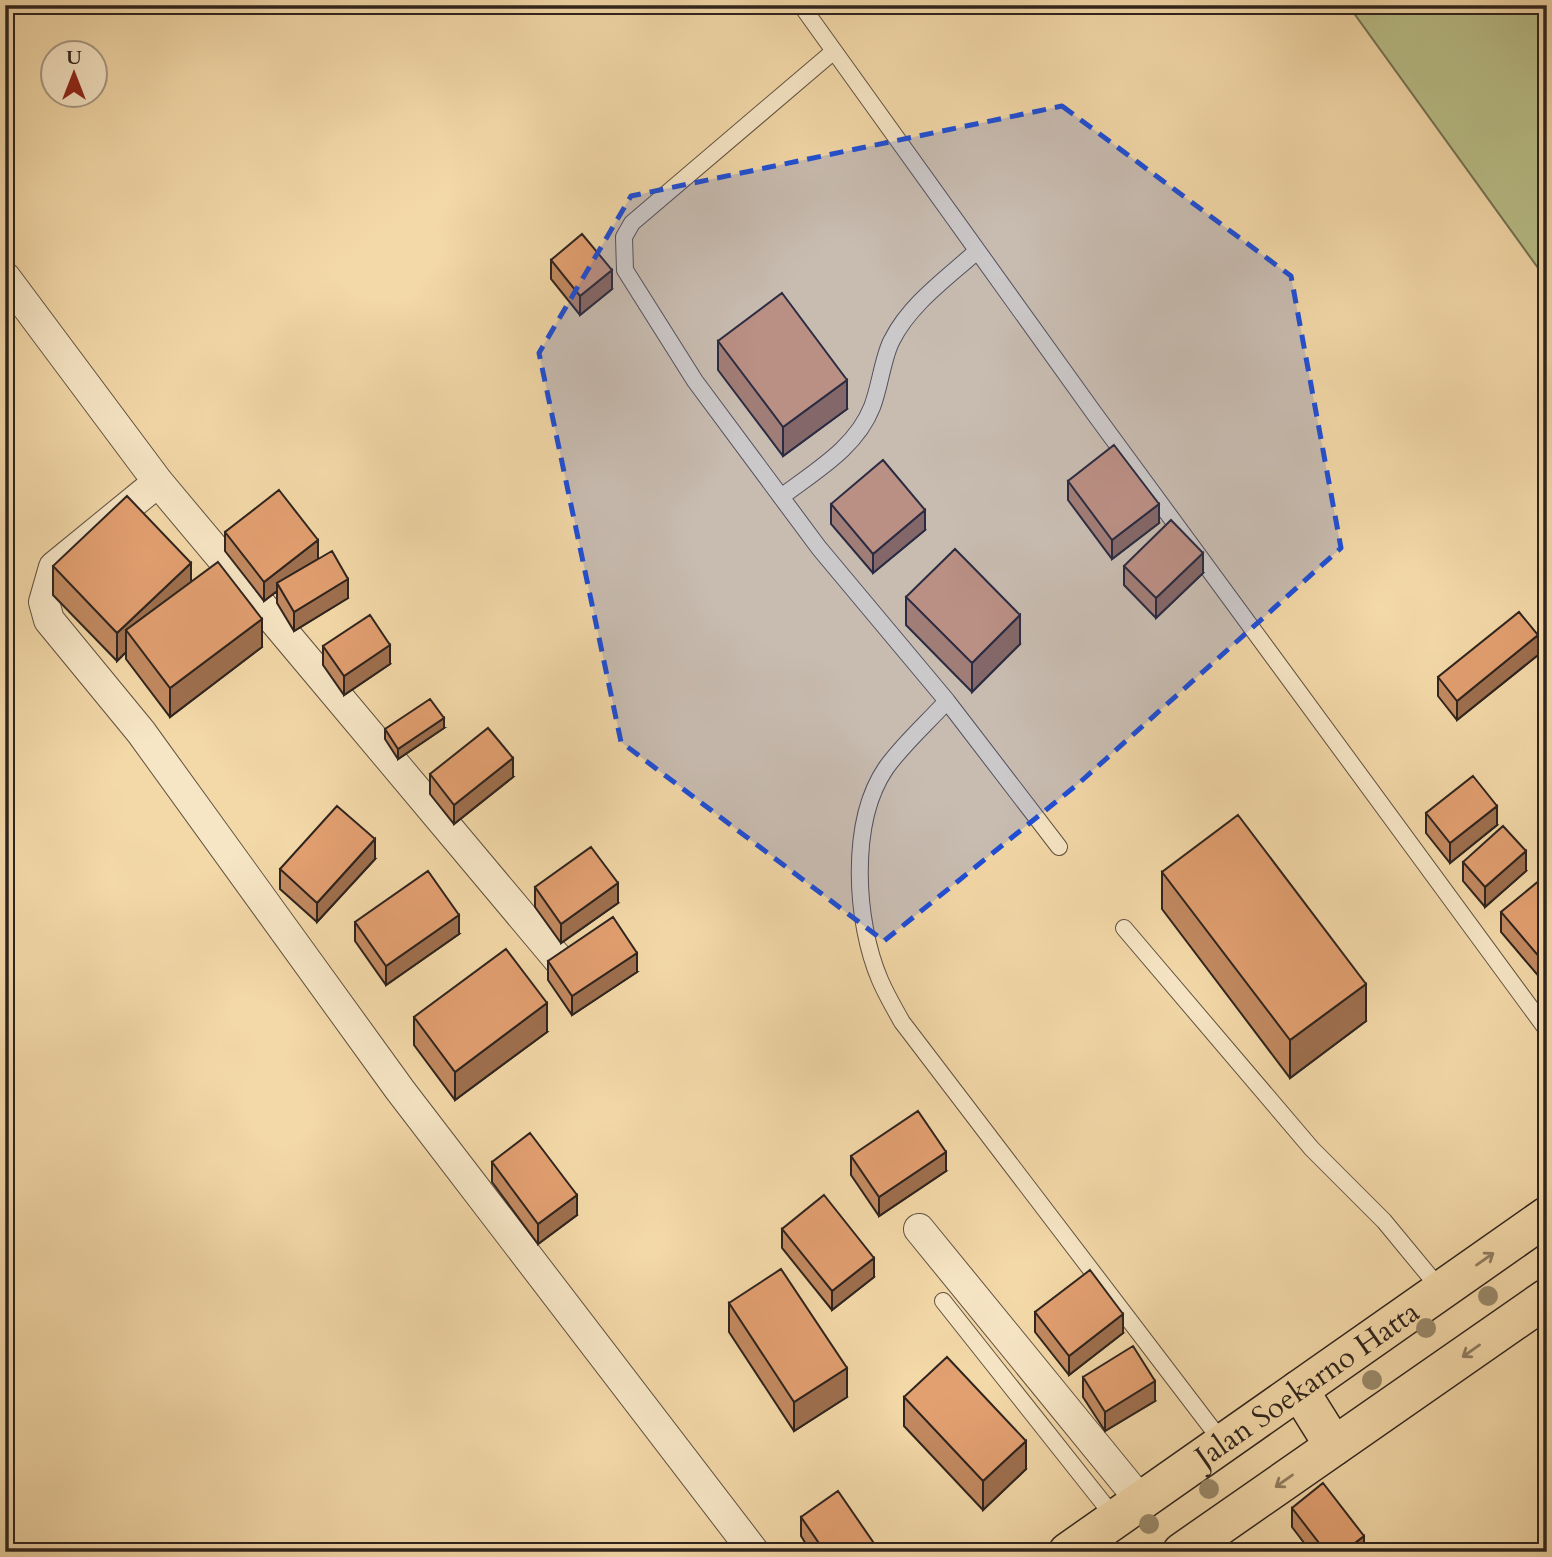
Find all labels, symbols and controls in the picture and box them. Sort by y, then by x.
north arrow [38,38,108,108]
text: U [66,45,82,71]
one-way arrow [1475,1252,1494,1266]
street label: Jalan Soekarno Hatta [1184,1292,1428,1480]
one-way arrow [1461,1344,1481,1358]
one-way arrow [1275,1474,1294,1488]

